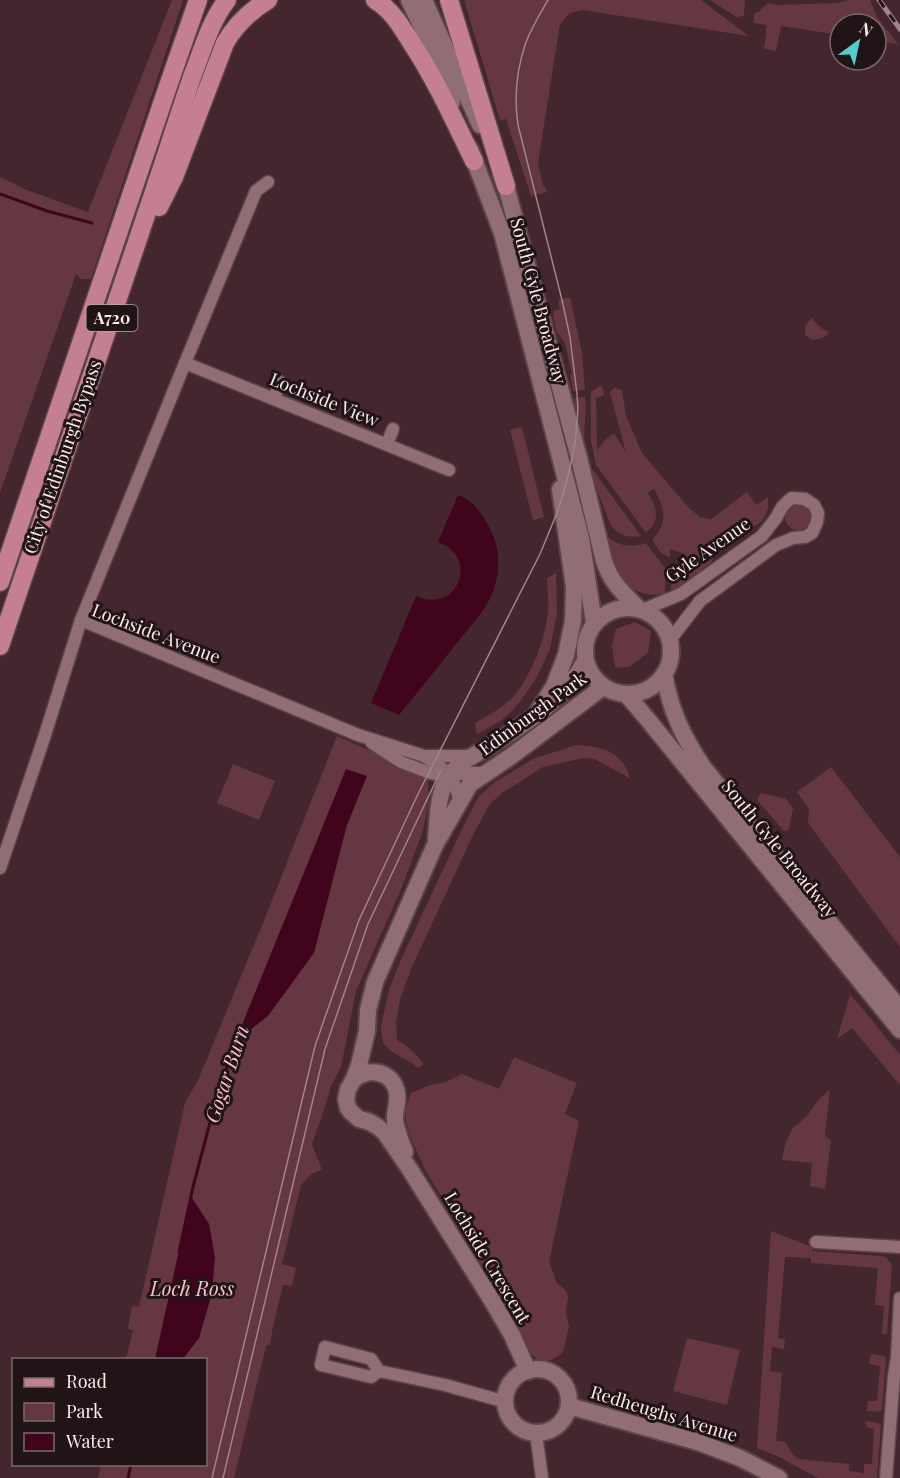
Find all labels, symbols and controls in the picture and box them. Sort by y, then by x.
north arrow [828,12,888,72]
text: N [856,17,877,41]
street label: South Gyle Broadway [505,215,573,386]
road number: A720 [86,305,138,331]
street label: City of Edinburgh Bypass [18,357,107,557]
street label: Lochside View [266,366,383,432]
street label: Gyle Avenue [660,511,755,587]
street label: Lochside Avenue [89,598,224,669]
street label: Edinburgh Park [474,666,591,760]
street label: South Gyle Broadway [717,774,843,922]
water label: Gogar Burn [197,1021,254,1126]
street label: Lochside Crescent [439,1187,537,1328]
water label: Loch Ross [149,1274,234,1301]
legend [12,1358,207,1466]
text: Road [66,1369,107,1393]
street label: Redheughs Avenue [588,1379,741,1447]
text: Park [66,1399,103,1423]
text: Water [65,1429,114,1453]

